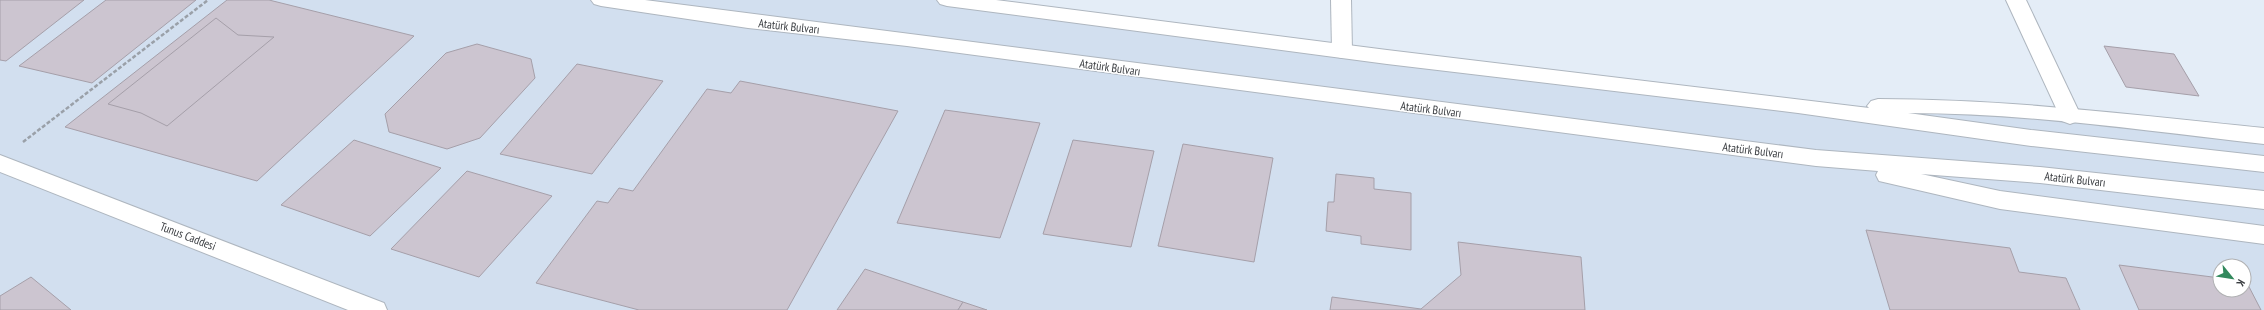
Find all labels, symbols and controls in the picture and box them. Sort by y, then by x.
street label: Atatürk Bulvarı [758,15,820,37]
street label: Atatürk Bulvarı [1079,55,1141,79]
street label: Atatürk Bulvarı [1400,98,1462,120]
street label: Atatürk Bulvarı [1722,139,1784,161]
street label: Atatürk Bulvarı [2044,168,2106,190]
street label: Tunus Caddesi [158,218,218,254]
north arrow [2212,258,2252,298]
text: K [2233,277,2248,289]

